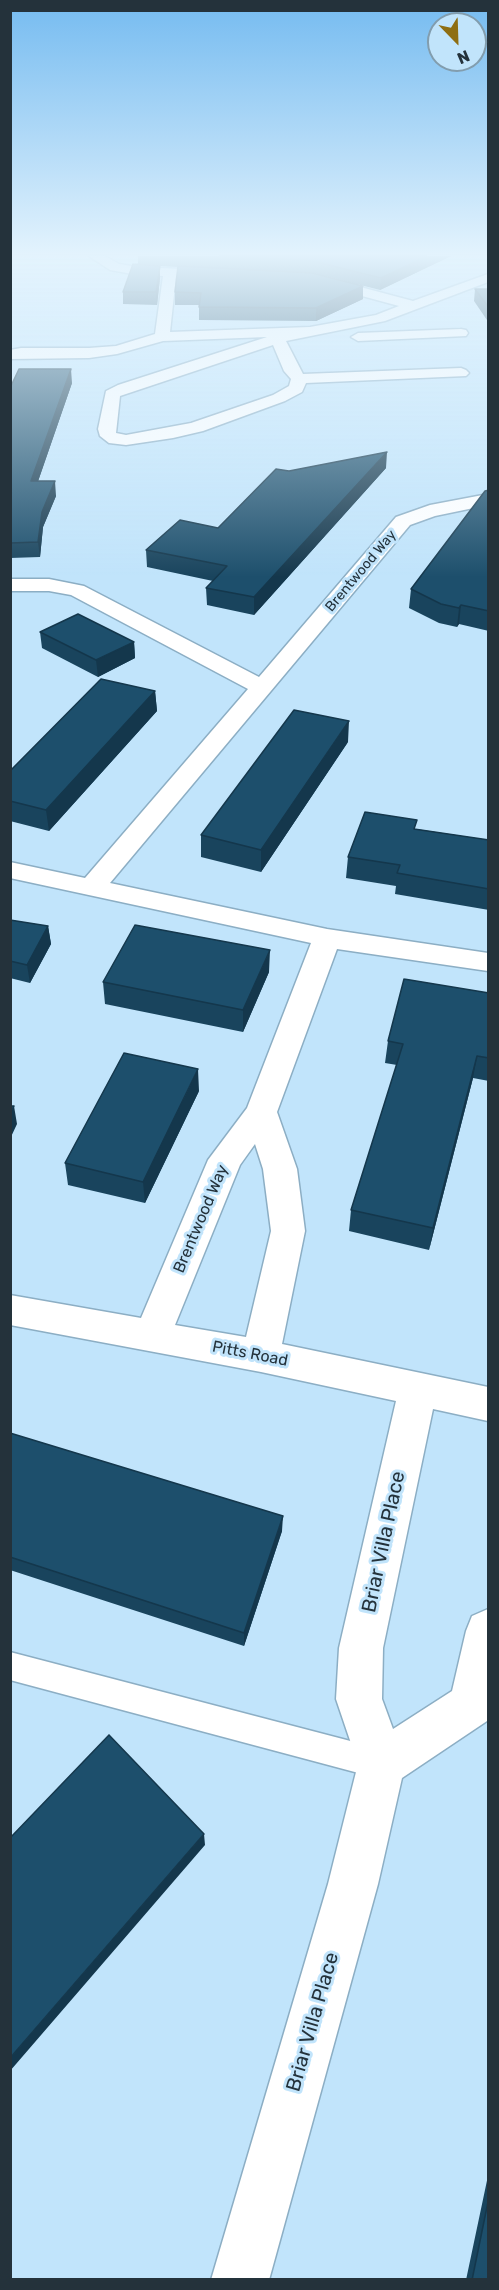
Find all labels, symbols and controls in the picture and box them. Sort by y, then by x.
north arrow [427,12,487,72]
text: N [454,46,472,68]
street label: Brentwood Way [322,527,400,615]
street label: Brentwood Way [170,1162,232,1276]
street label: Pitts Road [211,1337,289,1371]
street label: Briar Villa Place [357,1469,411,1615]
street label: Briar Villa Place [282,1950,344,2094]

